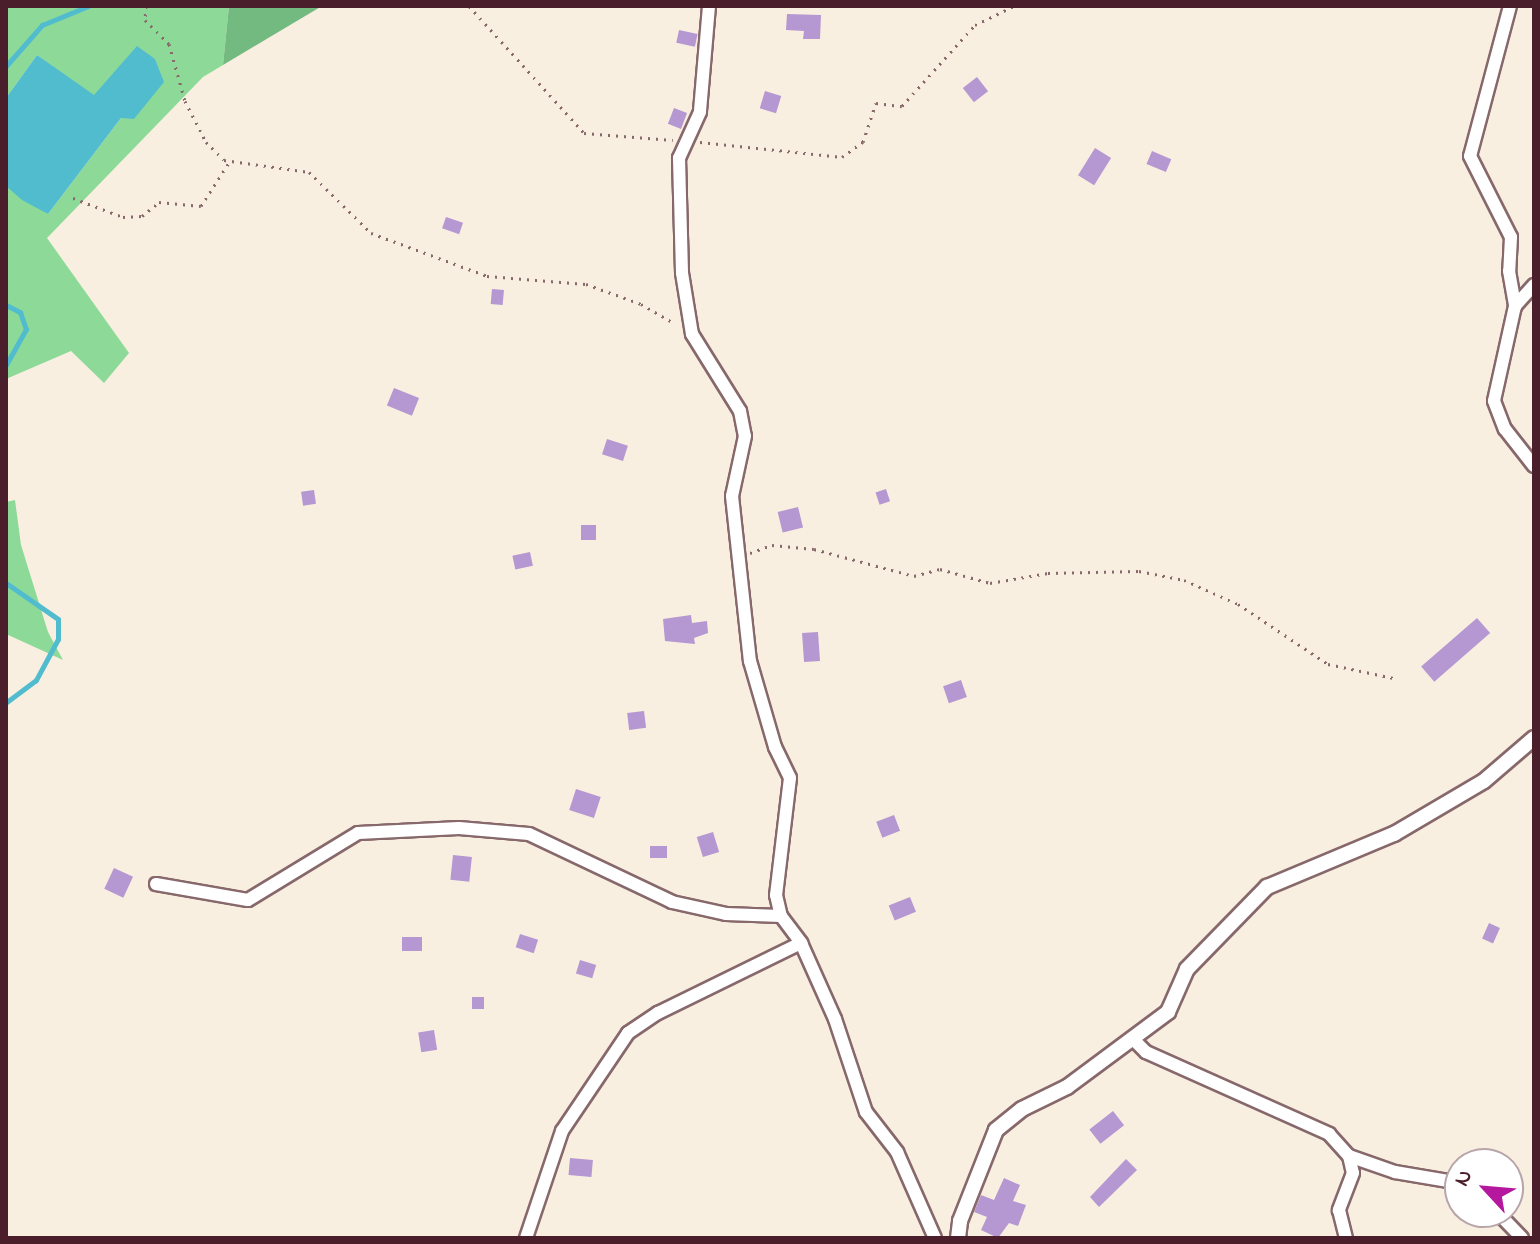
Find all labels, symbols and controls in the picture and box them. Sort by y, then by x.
north arrow [1444,1148,1524,1228]
text: N [1447,1165,1482,1192]

